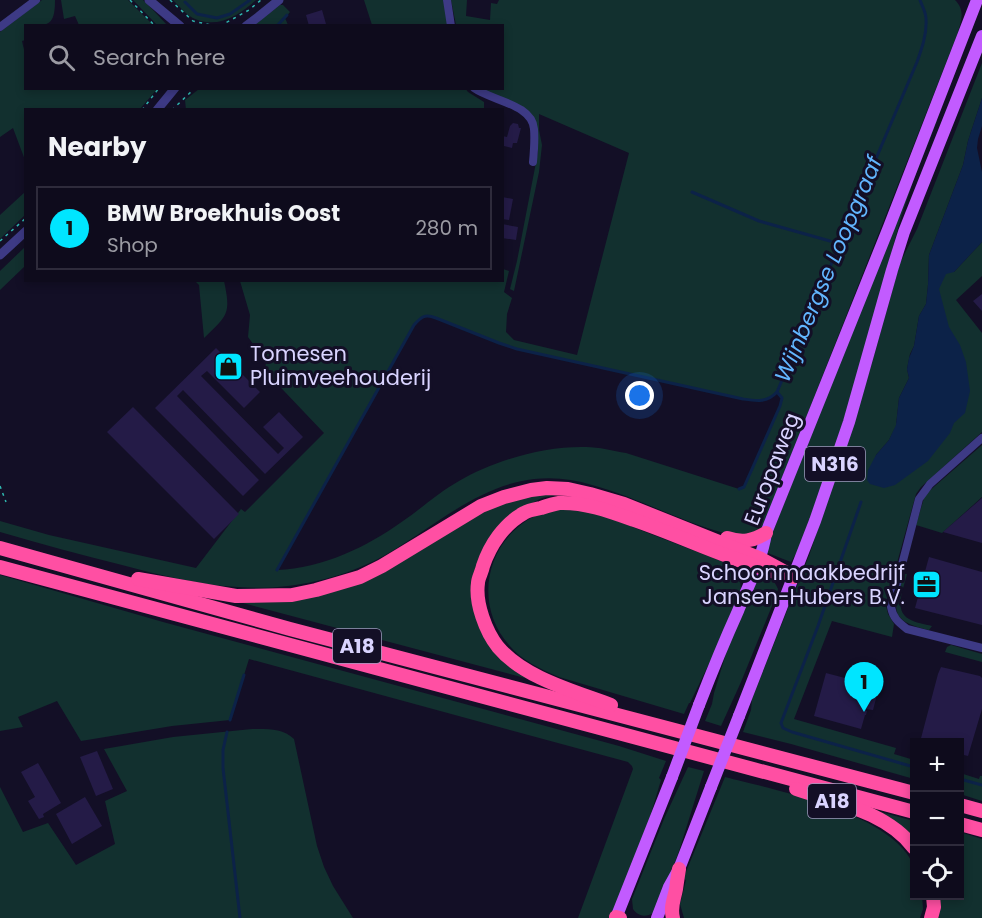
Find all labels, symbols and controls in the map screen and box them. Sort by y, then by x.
search box [24,24,504,90]
icon: search [45,41,78,74]
text: Search here [93,42,226,73]
text: Nearby [48,129,146,165]
water label: Wijnbergse Loopgraaf [767,150,891,387]
text: BMW Broekhuis Oost [107,198,340,229]
text: 1 [66,214,73,242]
text: 280 m [415,214,478,242]
text: Shop [107,231,158,259]
place label: Tomesen Pluimveehouderij [250,339,431,392]
shop icon: Tomesen Pluimveehouderij [213,350,245,382]
your location [625,381,654,410]
street label: Europaweg [737,408,806,529]
road number: N316 [805,447,865,481]
place label: Schoonmaakbedrijf Jansen-Hubers B.V. [699,558,905,611]
office icon: Schoonmaakbedrijf Jansen-Hubers B.V. [910,569,942,601]
road number: A18 [333,629,381,663]
pin: 1 [844,662,884,712]
map controls [910,738,964,900]
button: + [910,738,964,792]
road number: A18 [808,784,856,818]
button: − [910,792,964,846]
button: locate [910,846,964,900]

